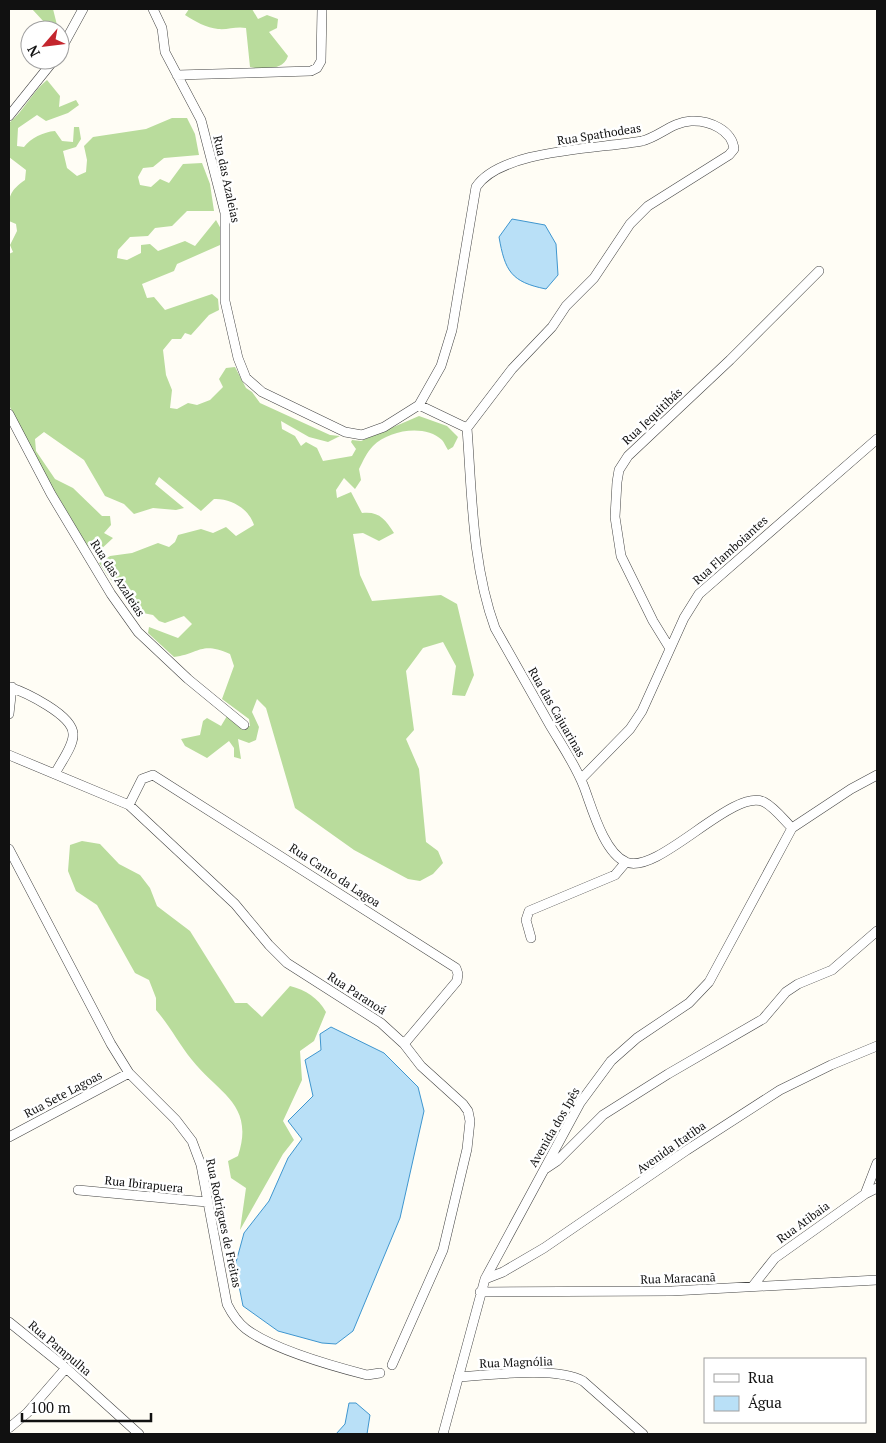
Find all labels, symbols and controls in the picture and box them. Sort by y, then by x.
north arrow [20,20,70,70]
text: N [22,42,44,60]
street label: Rua Spathodeas [556,120,642,148]
street label: Rua das Azaleias [210,134,244,224]
street label: Rua Jequitibás [619,384,685,448]
street label: Rua Flamboiantes [689,512,771,588]
street label: Rua das Azaleias [88,537,148,619]
street label: Rua das Cajuarinas [525,664,589,760]
street label: Rua Canto da Lagoa [287,840,383,910]
street label: Rua Paranoá [325,968,389,1018]
street label: Rua Sete Lagoas [21,1067,105,1121]
street label: Avenida dos Ipês [525,1085,583,1169]
street label: Avenida Itatiba [634,1118,708,1176]
street label: Rua Rodrigues de Freitas [203,1157,245,1289]
street label: Rua Ibirapuera [104,1172,184,1196]
street label: Rua Atibaia [774,1198,832,1246]
street label: Rua Maracanã [640,1269,716,1287]
street label: Rua Pampulha [26,1317,94,1379]
street label: Rua Magnólia [479,1353,553,1371]
legend [704,1358,866,1423]
text: Rua [748,1367,774,1387]
scale bar [22,1390,151,1422]
text: Água [748,1392,782,1412]
text: 100 m [30,1397,71,1417]

